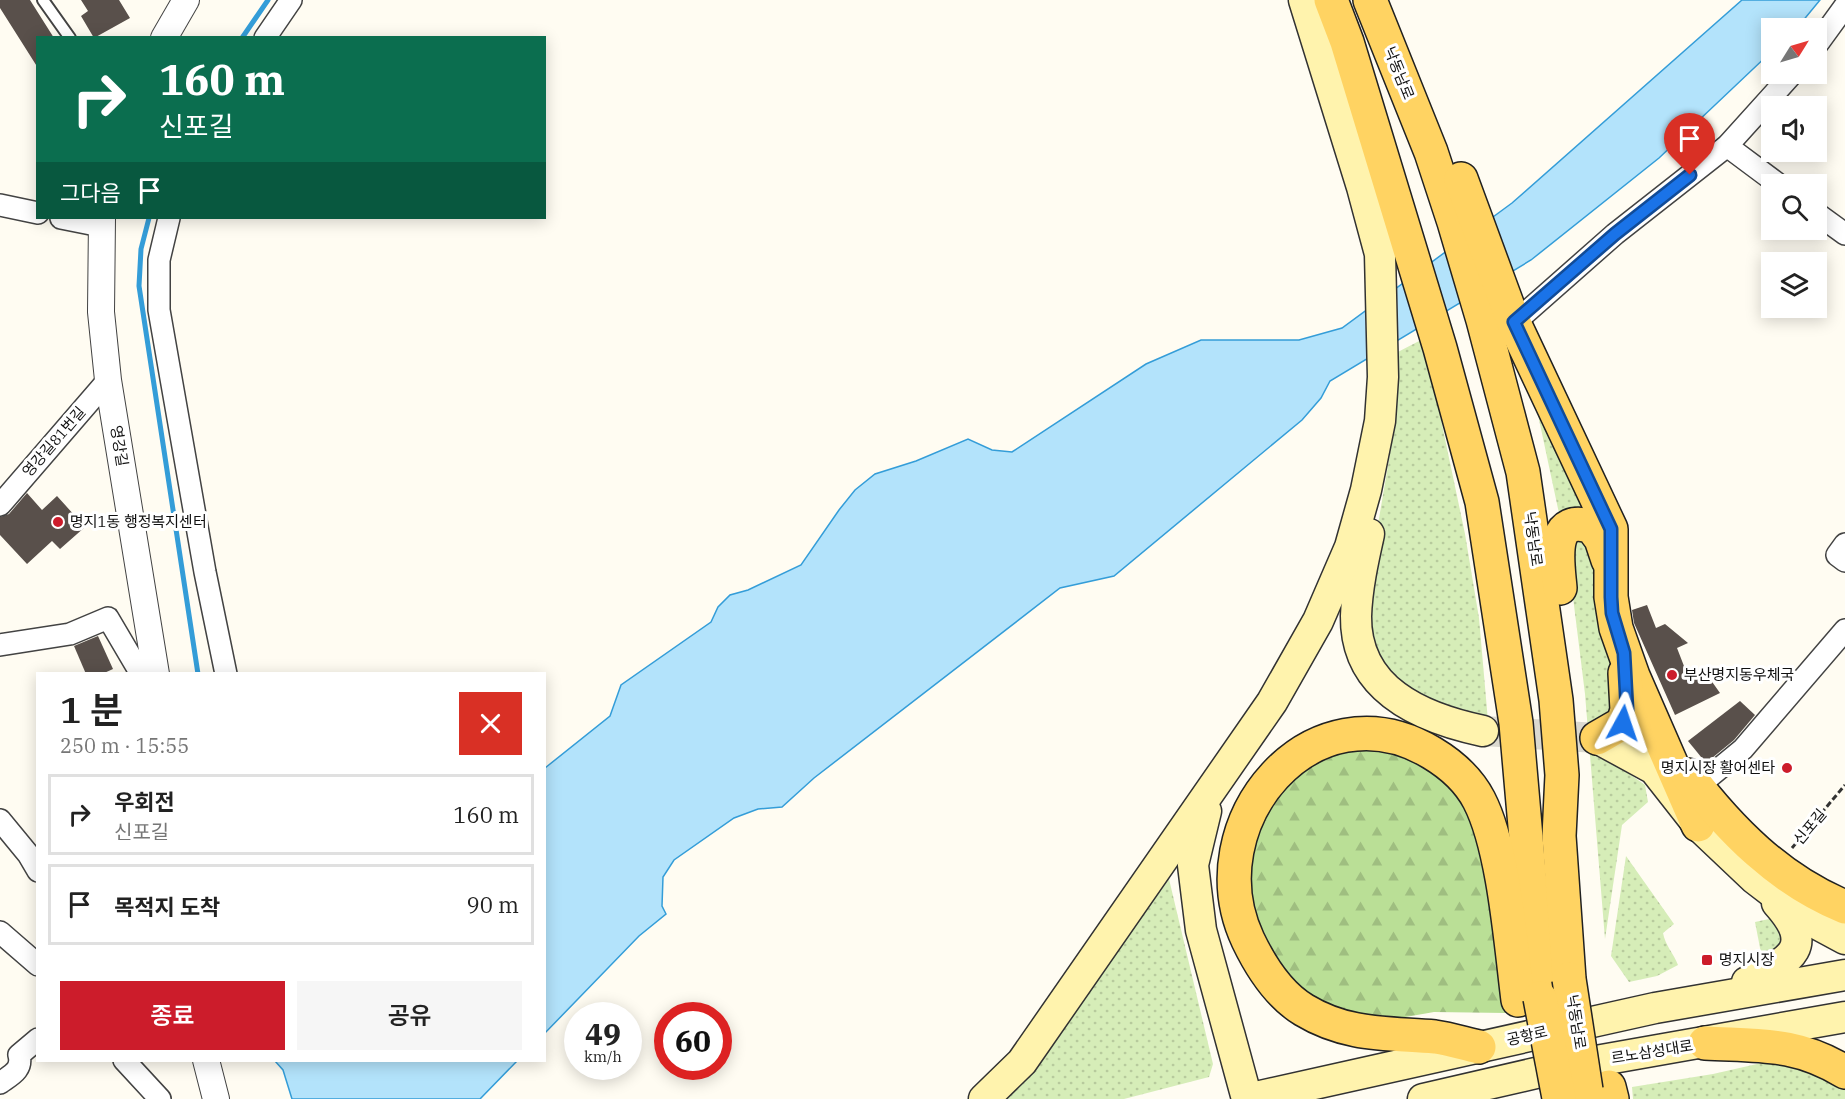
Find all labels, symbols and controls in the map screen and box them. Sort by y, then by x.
north arrow [1761,18,1827,84]
map controls [1761,18,1827,318]
street label: 낙동남로 [1380,44,1419,102]
text: 160 m [159,52,285,107]
icon: right [60,60,138,138]
button: sound [1761,96,1827,162]
text: 신포길 [159,108,234,143]
pin [1664,113,1715,175]
icon: arrive [1673,122,1706,155]
icon: arrive [133,174,166,207]
button: search [1761,174,1827,240]
text: 그다음 [60,178,121,207]
button: layers [1761,252,1827,318]
street label: 영강길81번길 [18,403,89,481]
street label: 영강길 [107,424,132,468]
street label: 낙동남로 [1520,510,1547,568]
place label: 명지1동 행정복지센터 [70,512,207,531]
marker: 명지1동 행정복지센터 [51,515,65,529]
place label: 부산명지동우체국 [1684,665,1794,684]
marker: 부산명지동우체국 [1665,668,1679,682]
text: 1 분 [60,686,123,733]
position arrow [1591,691,1655,755]
button: close [459,692,522,755]
text: 250 m · 15:55 [60,732,189,759]
place label: 명지시장 활어센타 [1661,758,1775,777]
marker: 명지시장 활어센타 [1780,761,1794,775]
text: 우회전 [114,787,175,816]
icon: right [63,798,96,831]
text: 160 m [453,800,519,829]
street label: 신포길 [1789,805,1830,849]
text: 신포길 [114,818,169,845]
icon: arrive [63,888,96,921]
text: 90 m [467,890,519,919]
text: 목적지 도착 [114,892,220,921]
place label: 명지시장 [1719,950,1774,969]
marker: 명지시장 [1700,953,1714,967]
button: 종료 [60,981,285,1050]
button: 공유 [297,981,522,1050]
street label: 낙동남로 [1563,993,1590,1051]
speed limit sign: 60 [654,1002,732,1080]
text: 49 [585,1014,621,1053]
street label: 공항로 [1505,1022,1549,1049]
street label: 르노삼성대로 [1610,1036,1694,1067]
text: km/h [584,1047,622,1066]

